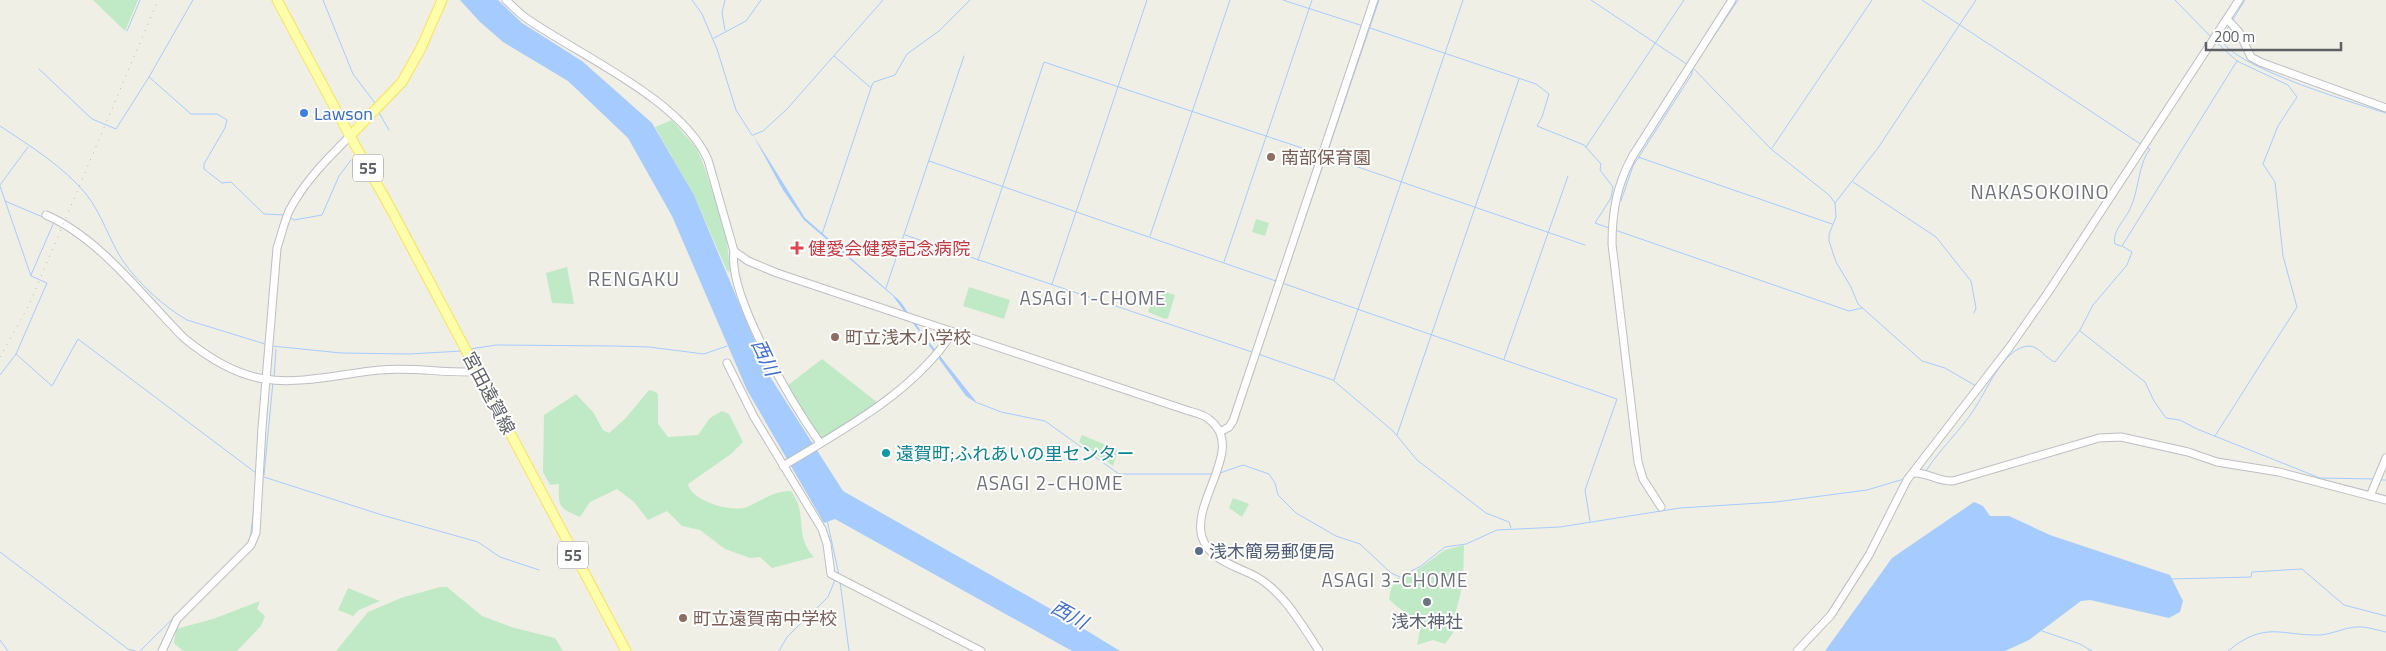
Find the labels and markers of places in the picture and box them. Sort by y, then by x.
place label: Lawson [314,100,373,127]
marker: Lawson [298,107,310,119]
place label: 南部保育園 [1281,144,1371,171]
marker: 南部保育園 [1265,151,1277,163]
place label: 健愛会健愛記念病院 [808,235,970,262]
marker: 健愛会健愛記念病院 [790,241,804,255]
place label: 町立浅木小学校 [845,324,971,351]
marker: 町立浅木小学校 [829,331,841,343]
place label: 遠賀町;ふれあいの里センター [896,440,1134,467]
marker: 遠賀町;ふれあいの里センター [880,447,892,459]
place label: 浅木簡易郵便局 [1209,538,1335,565]
marker: 浅木簡易郵便局 [1193,545,1205,557]
marker: 浅木神社 [1421,596,1433,608]
place label: 町立遠賀南中学校 [693,605,837,632]
place label: 浅木神社 [1391,608,1463,635]
marker: 町立遠賀南中学校 [677,612,689,624]

